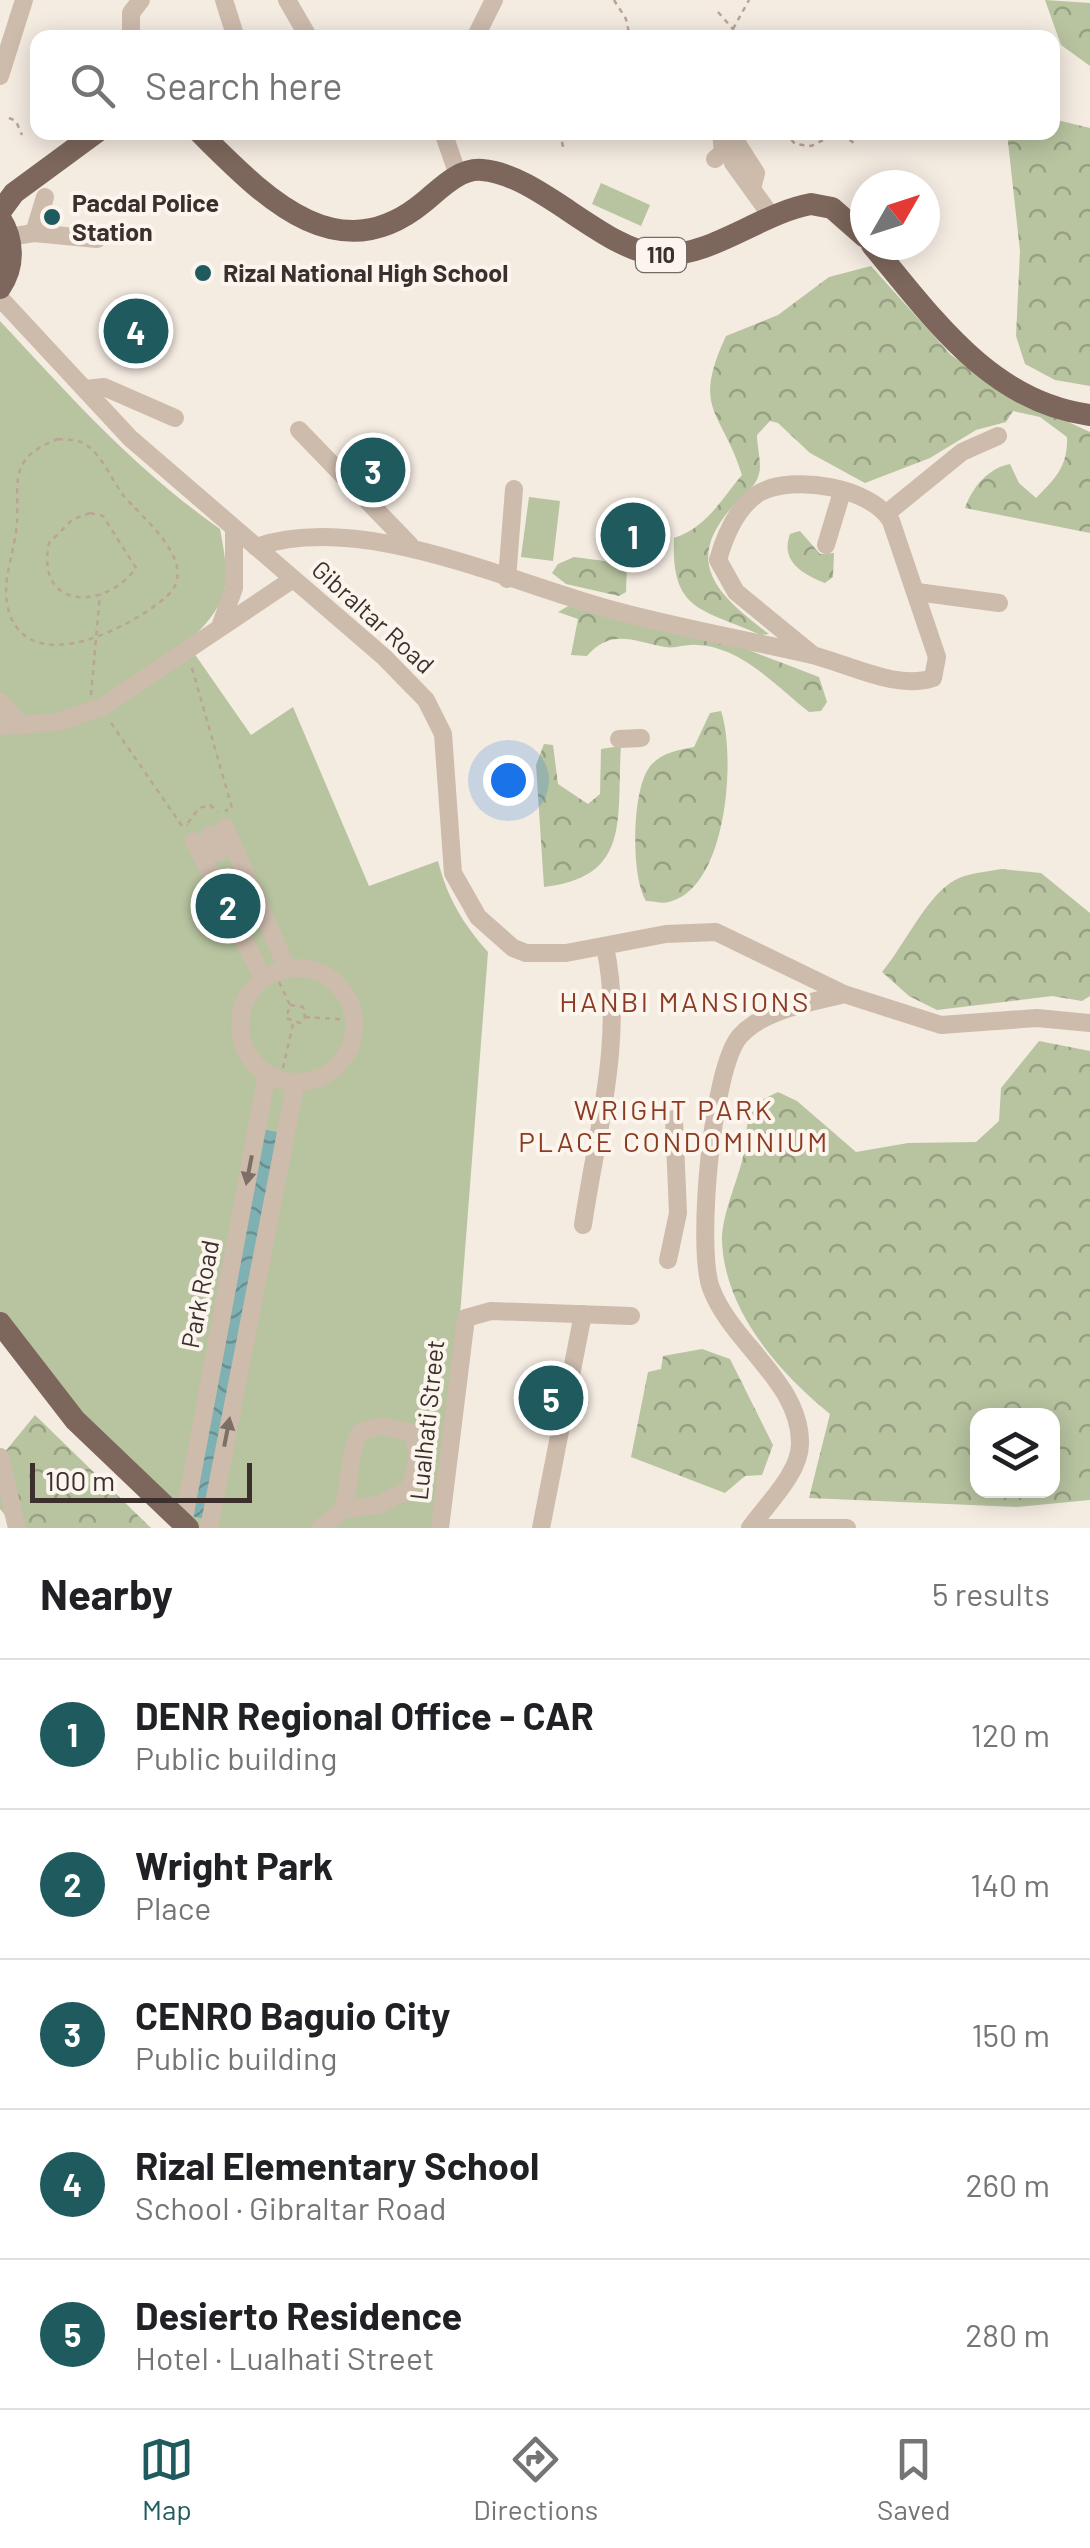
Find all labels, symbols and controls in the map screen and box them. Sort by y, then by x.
search box [30,30,1060,140]
icon: search [65,58,120,113]
text: Search here [145,62,343,108]
north arrow [850,170,940,260]
place label: Pacdal Police Station [72,187,219,246]
marker: Pacdal Police Station [41,206,63,228]
road number: 110 [636,238,686,272]
place label: Rizal National High School [223,257,508,287]
marker: Rizal National High School [192,262,214,284]
pin: 4 [104,294,168,368]
pin: 3 [340,432,406,508]
pin: 1 [600,498,666,572]
street label: Gibraltar Road [306,554,441,679]
your location [483,755,534,806]
pin: 2 [196,868,260,944]
district label: HANBI MANSIONS [559,984,811,1018]
district label: WRIGHT PARK PLACE CONDOMINIUM [518,1092,830,1158]
one-way arrow [241,1154,256,1186]
street label: Park Road [174,1237,224,1350]
street label: Lualhati Street [403,1338,449,1502]
pin: 5 [518,1360,584,1436]
map controls [970,1408,1060,1498]
button: layers [970,1408,1060,1498]
one-way arrow [220,1416,235,1447]
scale bar [30,1458,252,1502]
text: 100 m [45,1463,115,1497]
text: Nearby [40,1568,173,1618]
text: 5 results [932,1574,1050,1612]
text: DENR Regional Office - CAR [135,1692,594,1738]
text: 1 [67,1715,78,1753]
text: 120 m [971,1715,1050,1753]
text: Public building [135,1738,337,1776]
text: Wright Park [135,1842,333,1888]
text: 2 [64,1865,81,1903]
text: 140 m [970,1865,1050,1903]
text: Place [135,1888,211,1926]
text: CENRO Baguio City [135,1992,450,2038]
text: 3 [64,2015,81,2053]
text: 150 m [971,2015,1050,2053]
text: Public building [135,2038,337,2076]
text: Rizal Elementary School [135,2142,539,2188]
text: 4 [63,2165,82,2203]
text: 260 m [965,2165,1050,2203]
text: School · Gibraltar Road [135,2188,446,2226]
text: Desierto Residence [135,2292,462,2338]
text: 5 [64,2315,81,2353]
text: 280 m [965,2315,1050,2353]
text: Hotel · Lualhati Street [135,2338,434,2376]
tab: Map [139,2432,194,2526]
tab: Directions [473,2432,598,2526]
tab: Saved [877,2432,951,2526]

